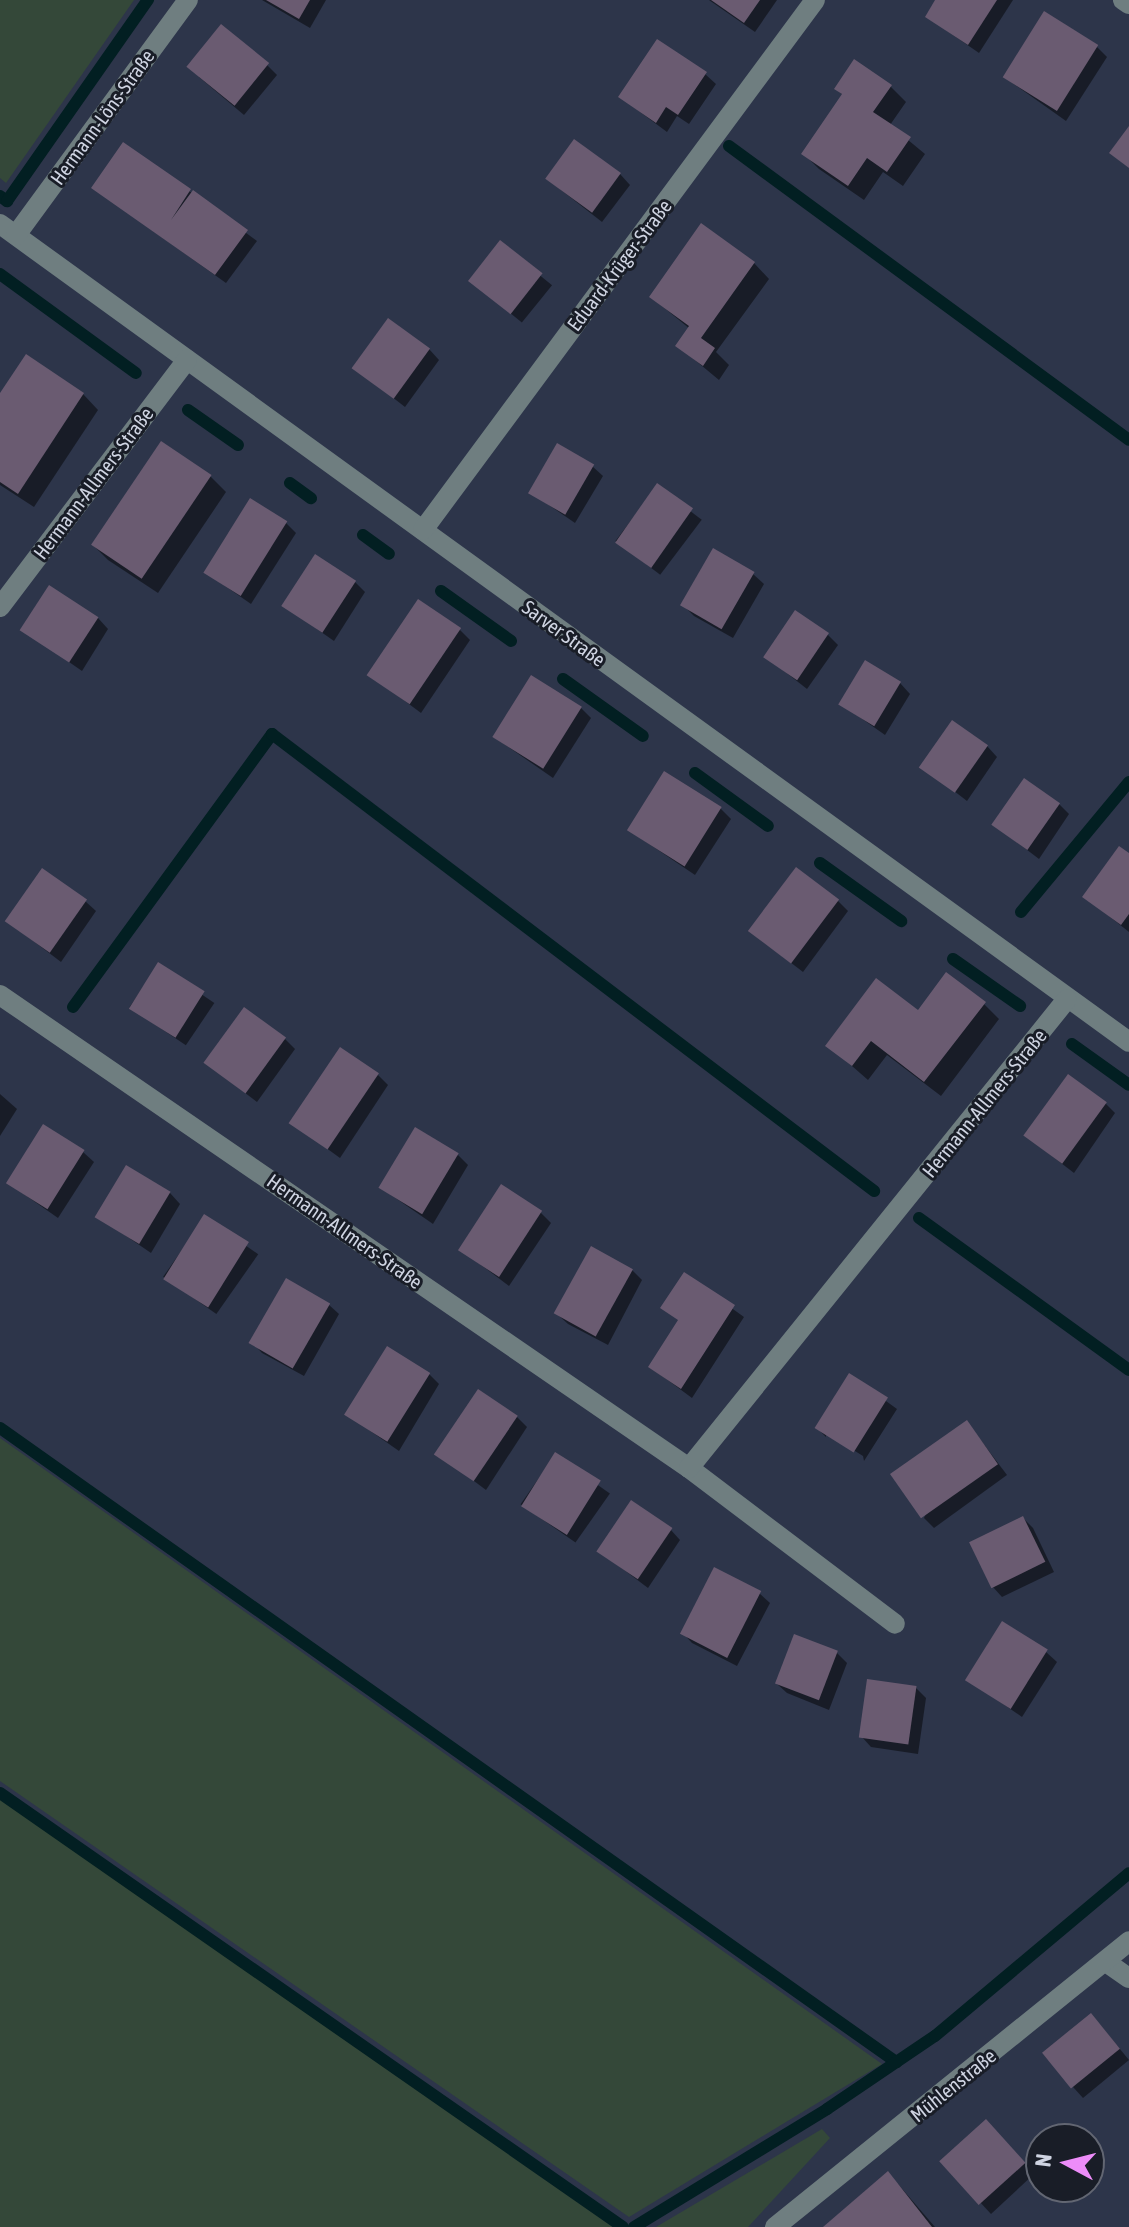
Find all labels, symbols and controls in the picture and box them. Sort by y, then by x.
street label: Hermann-Löns-Straße [45,45,159,189]
street label: Eduard-Krüger-Straße [562,195,676,335]
street label: Hermann-Allmers-Straße [28,402,158,564]
street label: Sarver Straße [518,595,610,671]
street label: Hermann-Allmers-Straße [917,1024,1051,1182]
street label: Hermann-Allmers-Straße [263,1168,427,1294]
street label: Mühlenstraße [906,2043,1000,2127]
north arrow [1025,2123,1105,2203]
text: N [1029,2152,1057,2168]

